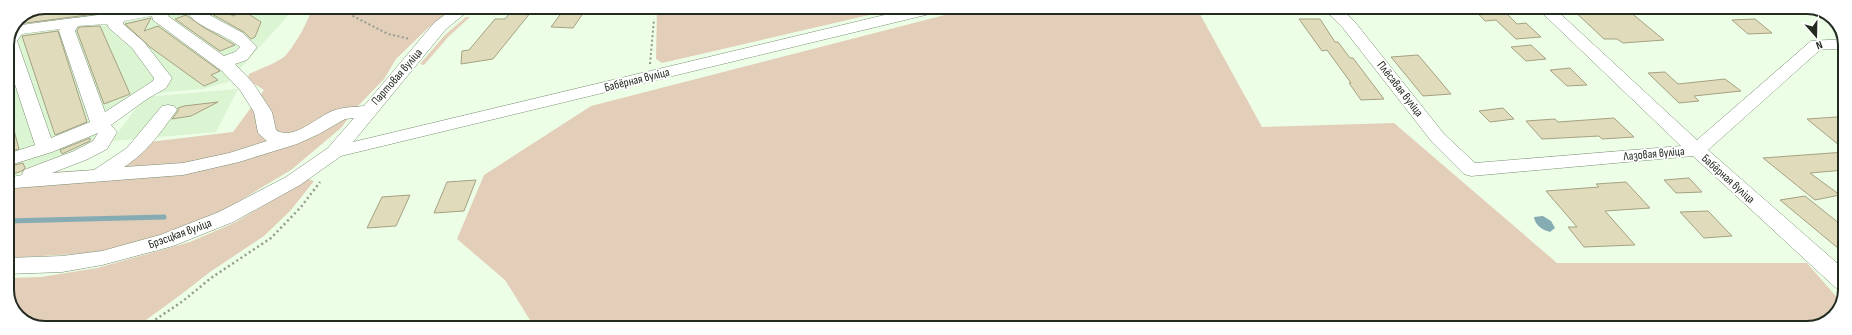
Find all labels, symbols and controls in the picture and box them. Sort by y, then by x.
north arrow [1796,16,1836,56]
text: N [1814,38,1824,52]
street label: Партовая вуліца [368,45,426,108]
street label: Плёсавая вуліца [1374,58,1427,120]
street label: Бабёрная вуліца [603,65,671,95]
street label: Лазовая вуліца [1622,144,1685,164]
street label: Бабёрная вуліца [1698,151,1758,207]
street label: Брэсцкая вуліца [146,215,214,252]

